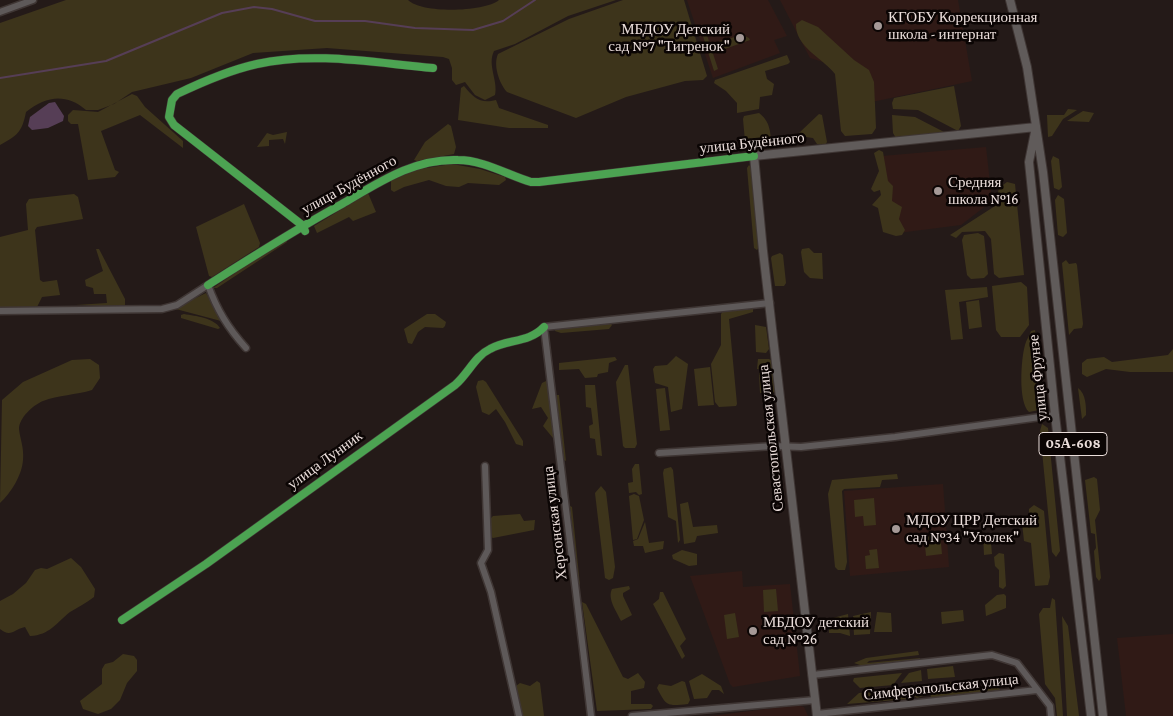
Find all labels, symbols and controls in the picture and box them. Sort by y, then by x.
place label: КГОБУ Коррекционная школа - интернат [888,8,1038,43]
place label: МБДОУ Детский сад №7 "Тигренок" [608,20,730,55]
marker: КГОБУ Коррекционная школа - интернат [872,20,884,32]
marker: МБДОУ Детский сад №7 "Тигренок" [734,32,746,44]
street label: улица Будённого [698,129,806,157]
street label: улица Будённого [298,151,400,219]
place label: Средняя школа №16 [948,173,1019,208]
marker: Средняя школа №16 [932,185,944,197]
street label: улица Фрунзе [1024,334,1052,422]
street label: Севастопольская улица [754,364,788,512]
street label: улица Лунник [284,427,366,493]
road number: 05А-608 [1039,432,1107,456]
street label: Херсонская улица [539,465,571,581]
place label: МДОУ ЦРР Детский сад №34 "Уголек" [906,511,1037,546]
marker: МДОУ ЦРР Детский сад №34 "Уголек" [890,523,902,535]
place label: МБДОУ детский сад №26 [763,613,869,648]
marker: МБДОУ детский сад №26 [747,625,759,637]
street label: Симферопольская улица [863,670,1019,704]

